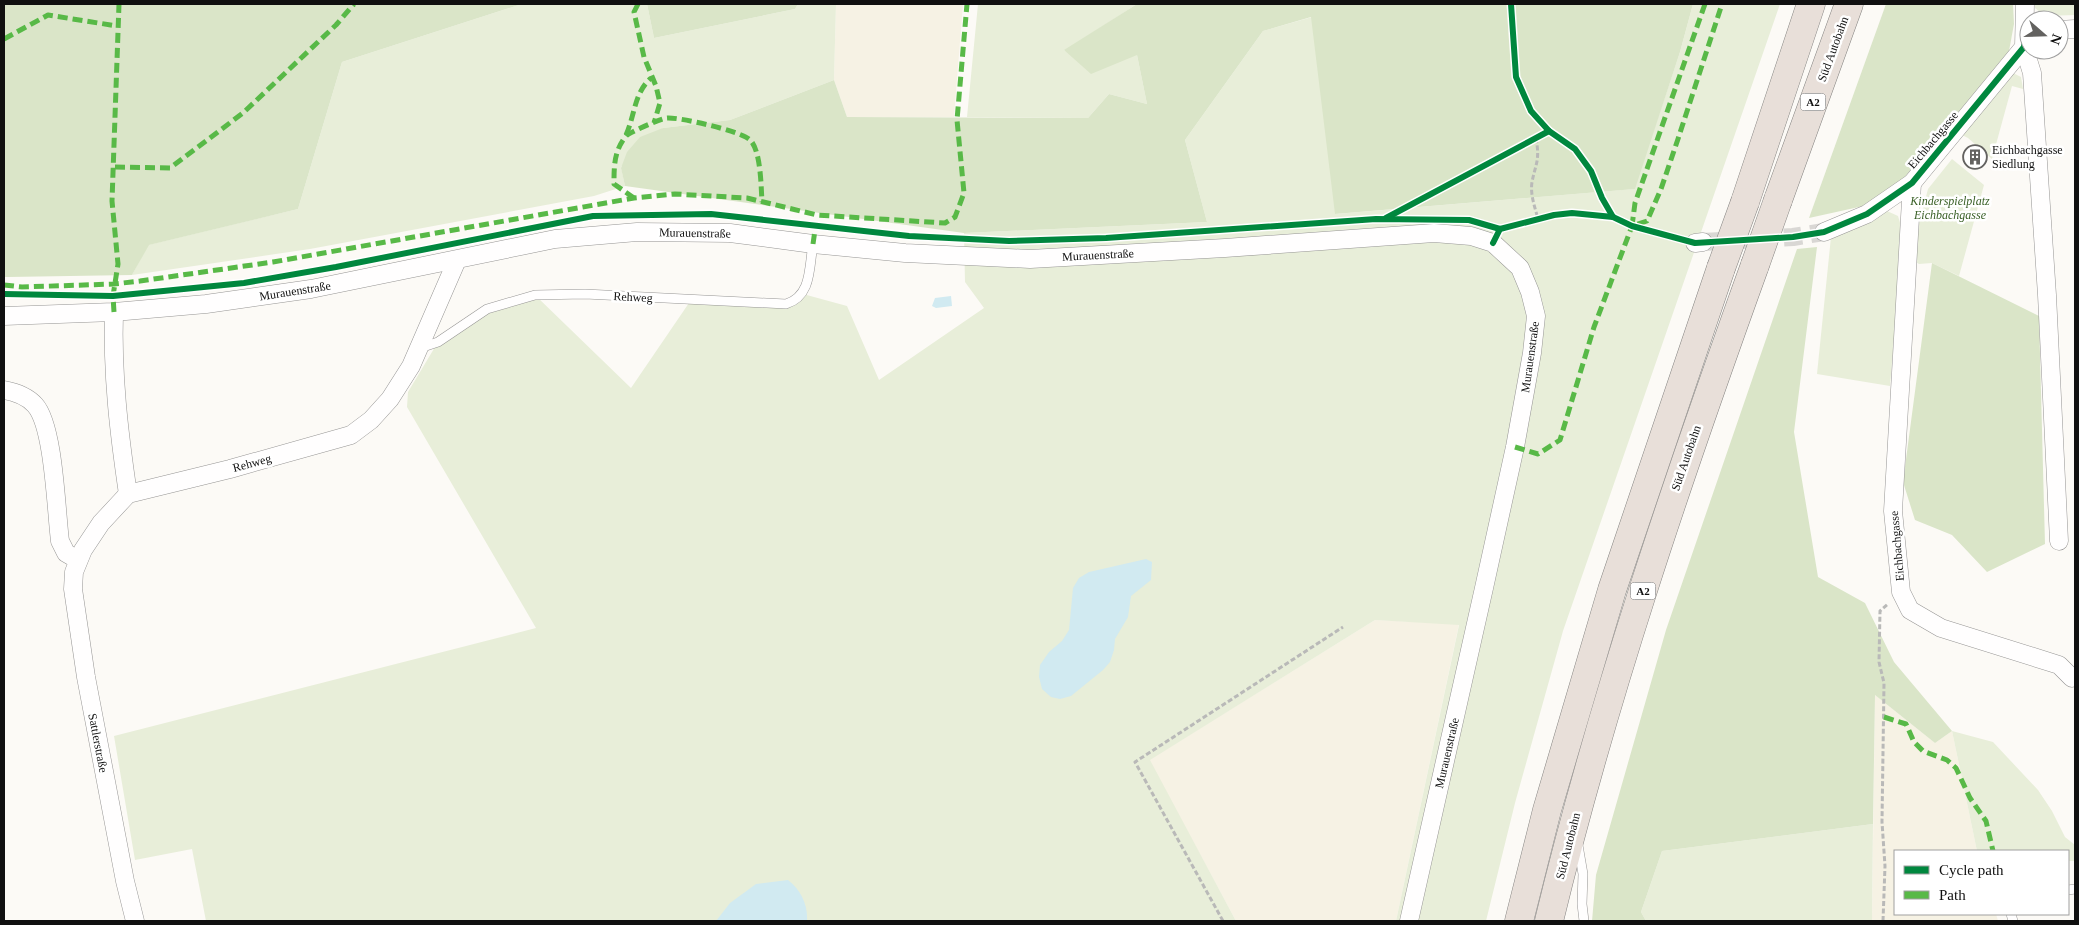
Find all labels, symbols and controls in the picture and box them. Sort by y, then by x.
north arrow [2019,10,2069,60]
street label: Süd Autobahn [1815,14,1851,84]
text: N [2047,32,2065,47]
road number: A2 [1800,94,1826,110]
street label: Eichbachgasse [1905,108,1961,172]
place label: Eichbachgasse Siedlung [1992,143,2063,171]
building icon: Eichbachgasse Siedlung [1962,144,1988,170]
park label: Kinderspielplatz Eichbachgasse [1909,194,1990,222]
street label: Murauenstraße [659,225,731,241]
street label: Murauenstraße [1062,246,1134,264]
street label: Murauenstraße [258,278,332,304]
street label: Rehweg [613,289,653,305]
street label: Murauenstraße [1518,320,1542,394]
street label: Süd Autobahn [1668,423,1704,493]
street label: Rehweg [231,451,273,475]
street label: Eichbachgasse [1887,510,1907,582]
road number: A2 [1630,582,1656,600]
street label: Sattlerstraße [85,712,111,774]
street label: Murauenstraße [1432,716,1462,790]
street label: Süd Autobahn [1553,811,1583,881]
legend [1894,850,2069,915]
text: Cycle path [1939,862,2004,878]
text: Path [1939,887,1966,903]

